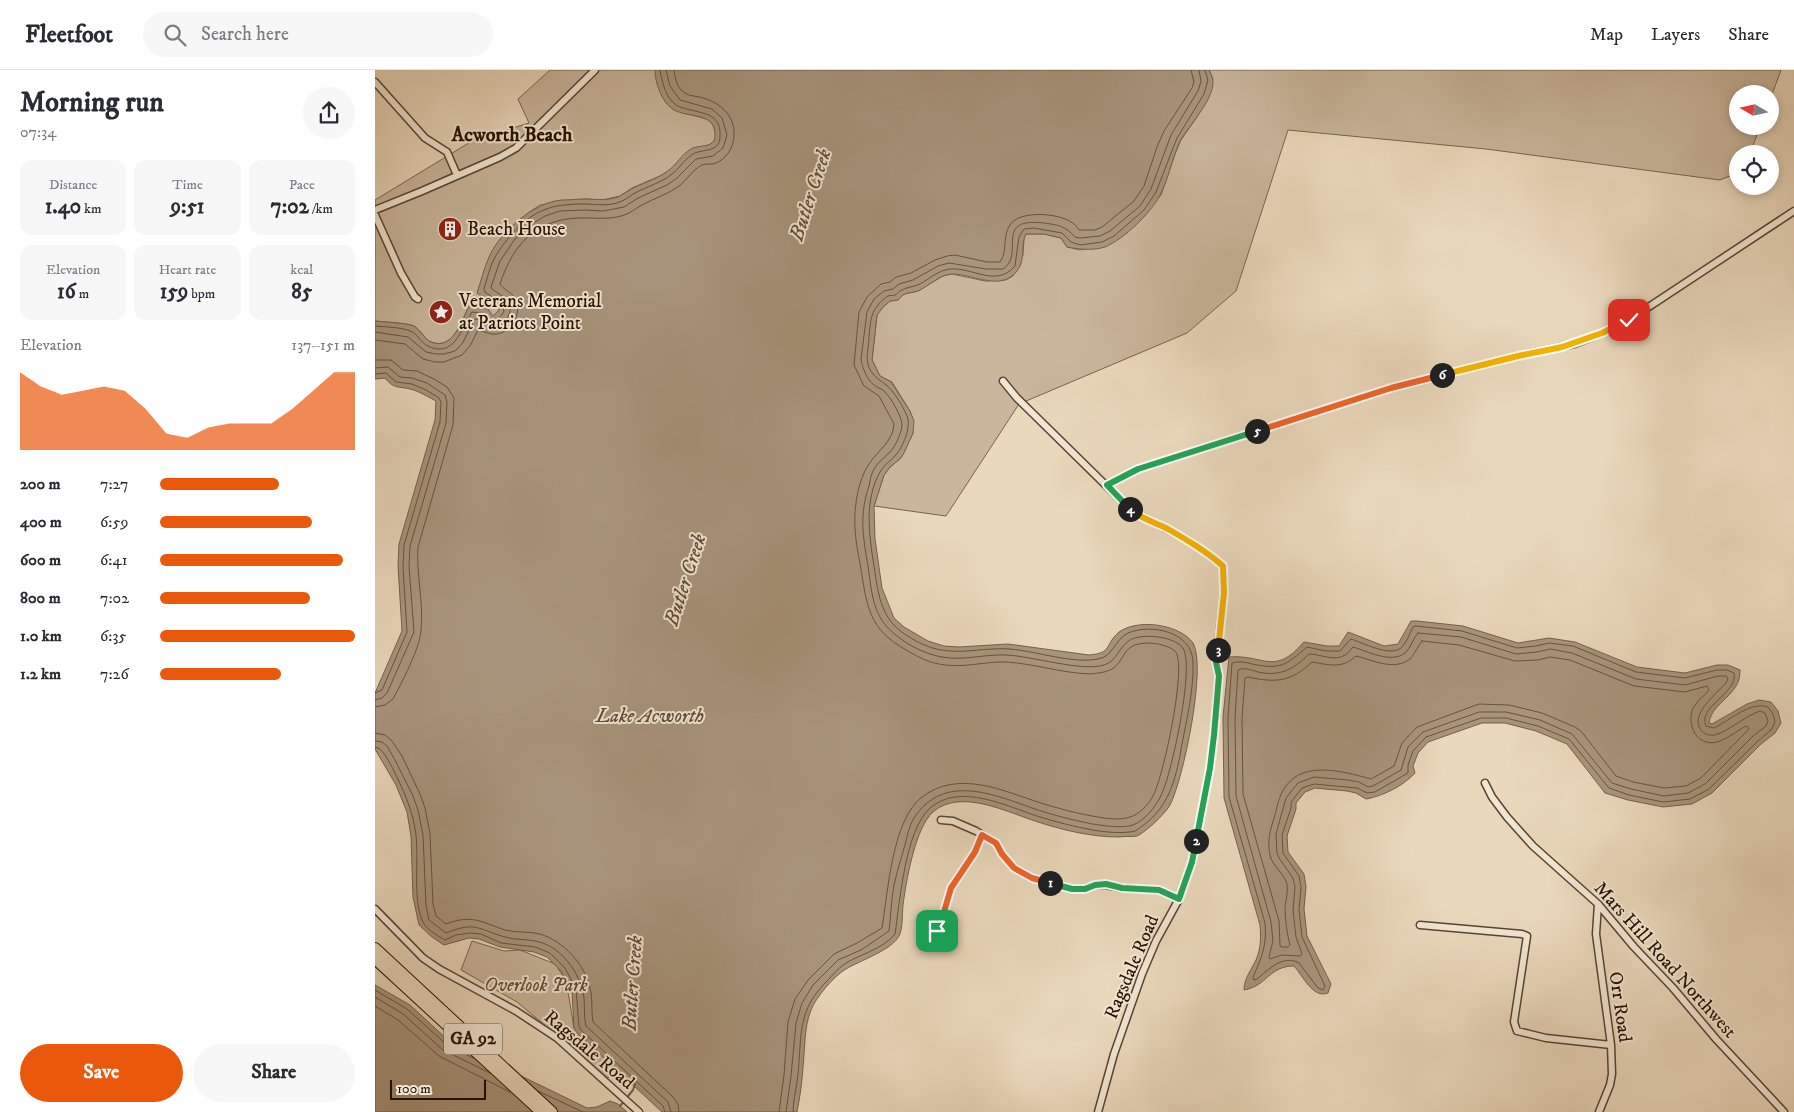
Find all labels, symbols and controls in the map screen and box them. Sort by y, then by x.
search box [143,12,493,57]
text: Fleetfoot [25,20,113,50]
icon: search [161,21,189,49]
text: Search here [201,23,289,46]
text: Map [1590,24,1623,46]
text: Layers [1651,24,1700,46]
text: Share [1728,24,1769,46]
text: Morning run [20,85,164,120]
north arrow [1729,85,1779,135]
map controls [1729,85,1779,195]
button: share [303,87,355,139]
text: 07:34 [20,122,56,142]
district label: Acworth Beach [451,123,573,148]
water label: Butler Creek [784,145,838,245]
button: locate [1729,145,1779,195]
text: Distance [49,176,97,194]
text: Time [172,176,203,194]
text: Pace [289,176,315,194]
text: 1.40 [45,194,81,220]
text: 9:51 [170,194,205,220]
text: 7:02 [271,194,309,220]
text: km [81,200,102,218]
text: /km [309,200,333,218]
building icon: Beach House [437,216,463,242]
place label: Beach House [467,218,566,241]
text: Elevation [46,261,100,279]
text: Heart rate [159,261,216,279]
text: kcal [290,261,313,279]
text: 16 [57,279,76,305]
text: 159 [160,279,188,305]
text: 85 [291,279,312,305]
text: m [76,285,89,303]
text: bpm [188,285,215,303]
place label: Veterans Memorial at Patriots Point [458,290,602,335]
place icon: Veterans Memorial at Patriots Point [428,299,454,325]
pin [1608,299,1650,341]
icon: check [1615,306,1643,334]
text: Elevation [20,335,82,355]
text: 137–151 m [291,335,355,355]
pin: 6 [1429,362,1455,388]
text: 6 [1439,366,1446,384]
pin: 5 [1245,418,1269,444]
text: 5 [1254,422,1261,440]
text: 200 m [20,474,61,494]
text: 7:27 [100,474,129,494]
pin: 4 [1117,496,1143,522]
text: 4 [1126,500,1135,518]
text: 400 m [20,512,62,532]
text: 6:59 [100,512,128,532]
water label: Butler Creek [659,530,713,630]
text: 600 m [20,550,61,570]
text: 6:41 [100,550,128,570]
text: 800 m [20,588,61,608]
text: 7:02 [100,588,129,608]
text: 1.0 km [20,626,62,646]
text: 6:35 [100,626,126,646]
pin: 3 [1205,638,1231,662]
text: 3 [1216,641,1221,659]
text: 1.2 km [20,664,61,684]
text: 7:26 [100,664,129,684]
water label: Lake Acworth [595,704,704,729]
pin: 2 [1183,828,1209,854]
text: 2 [1193,832,1200,850]
pin: 1 [1037,870,1063,896]
text: 1 [1048,874,1053,892]
street label: Mars Hill Road Northwest [1589,877,1741,1043]
pin [916,910,958,952]
street label: Ragsdale Road [1100,911,1164,1022]
icon: arrive [923,917,951,945]
water label: Butler Creek [617,934,649,1032]
street label: Orr Road [1604,970,1636,1044]
park label: Overlook Park [484,974,588,997]
street label: Ragsdale Road [539,1006,639,1095]
road number: GA 92 [444,1024,502,1054]
button: Save [20,1044,183,1102]
button: Share [193,1044,355,1102]
scale bar [390,1077,486,1100]
text: 100 m [397,1080,431,1098]

